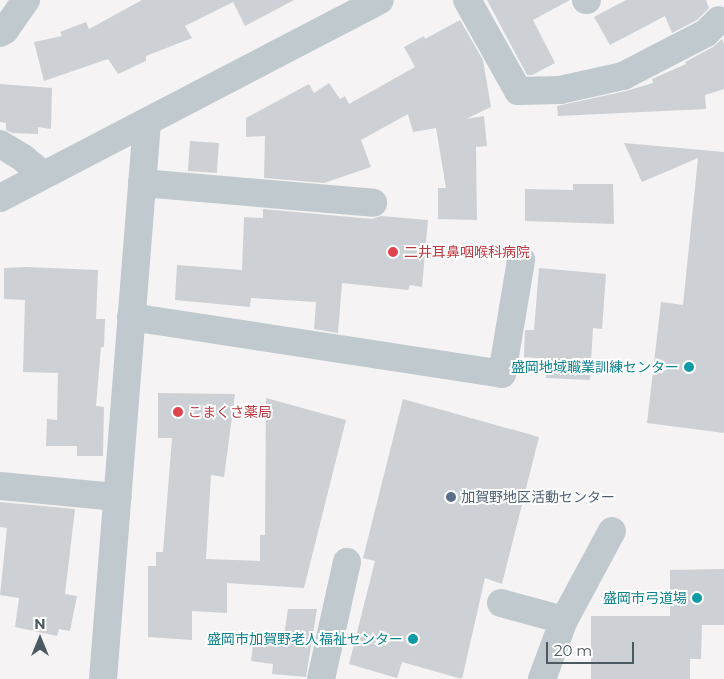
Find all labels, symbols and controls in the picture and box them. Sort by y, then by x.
place label: 二井耳鼻咽喉科病院 [404,244,530,260]
marker: 二井耳鼻咽喉科病院 [386,245,400,259]
place label: 盛岡地域職業訓練センター [511,359,679,375]
marker: 盛岡地域職業訓練センター [683,361,695,373]
place label: こまくさ薬局 [188,404,272,420]
marker: こまくさ薬局 [172,406,184,418]
place label: 加賀野地区活動センター [461,489,615,505]
marker: 加賀野地区活動センター [445,491,457,503]
place label: 盛岡市弓道場 [603,590,687,606]
marker: 盛岡市弓道場 [691,592,703,604]
north arrow [15,614,65,664]
text: N [34,615,46,633]
place label: 盛岡市加賀野老人福祉センター [207,631,403,647]
scale bar [549,632,636,664]
marker: 盛岡市加賀野老人福祉センター [407,633,419,645]
text: 20 m [554,641,592,660]

